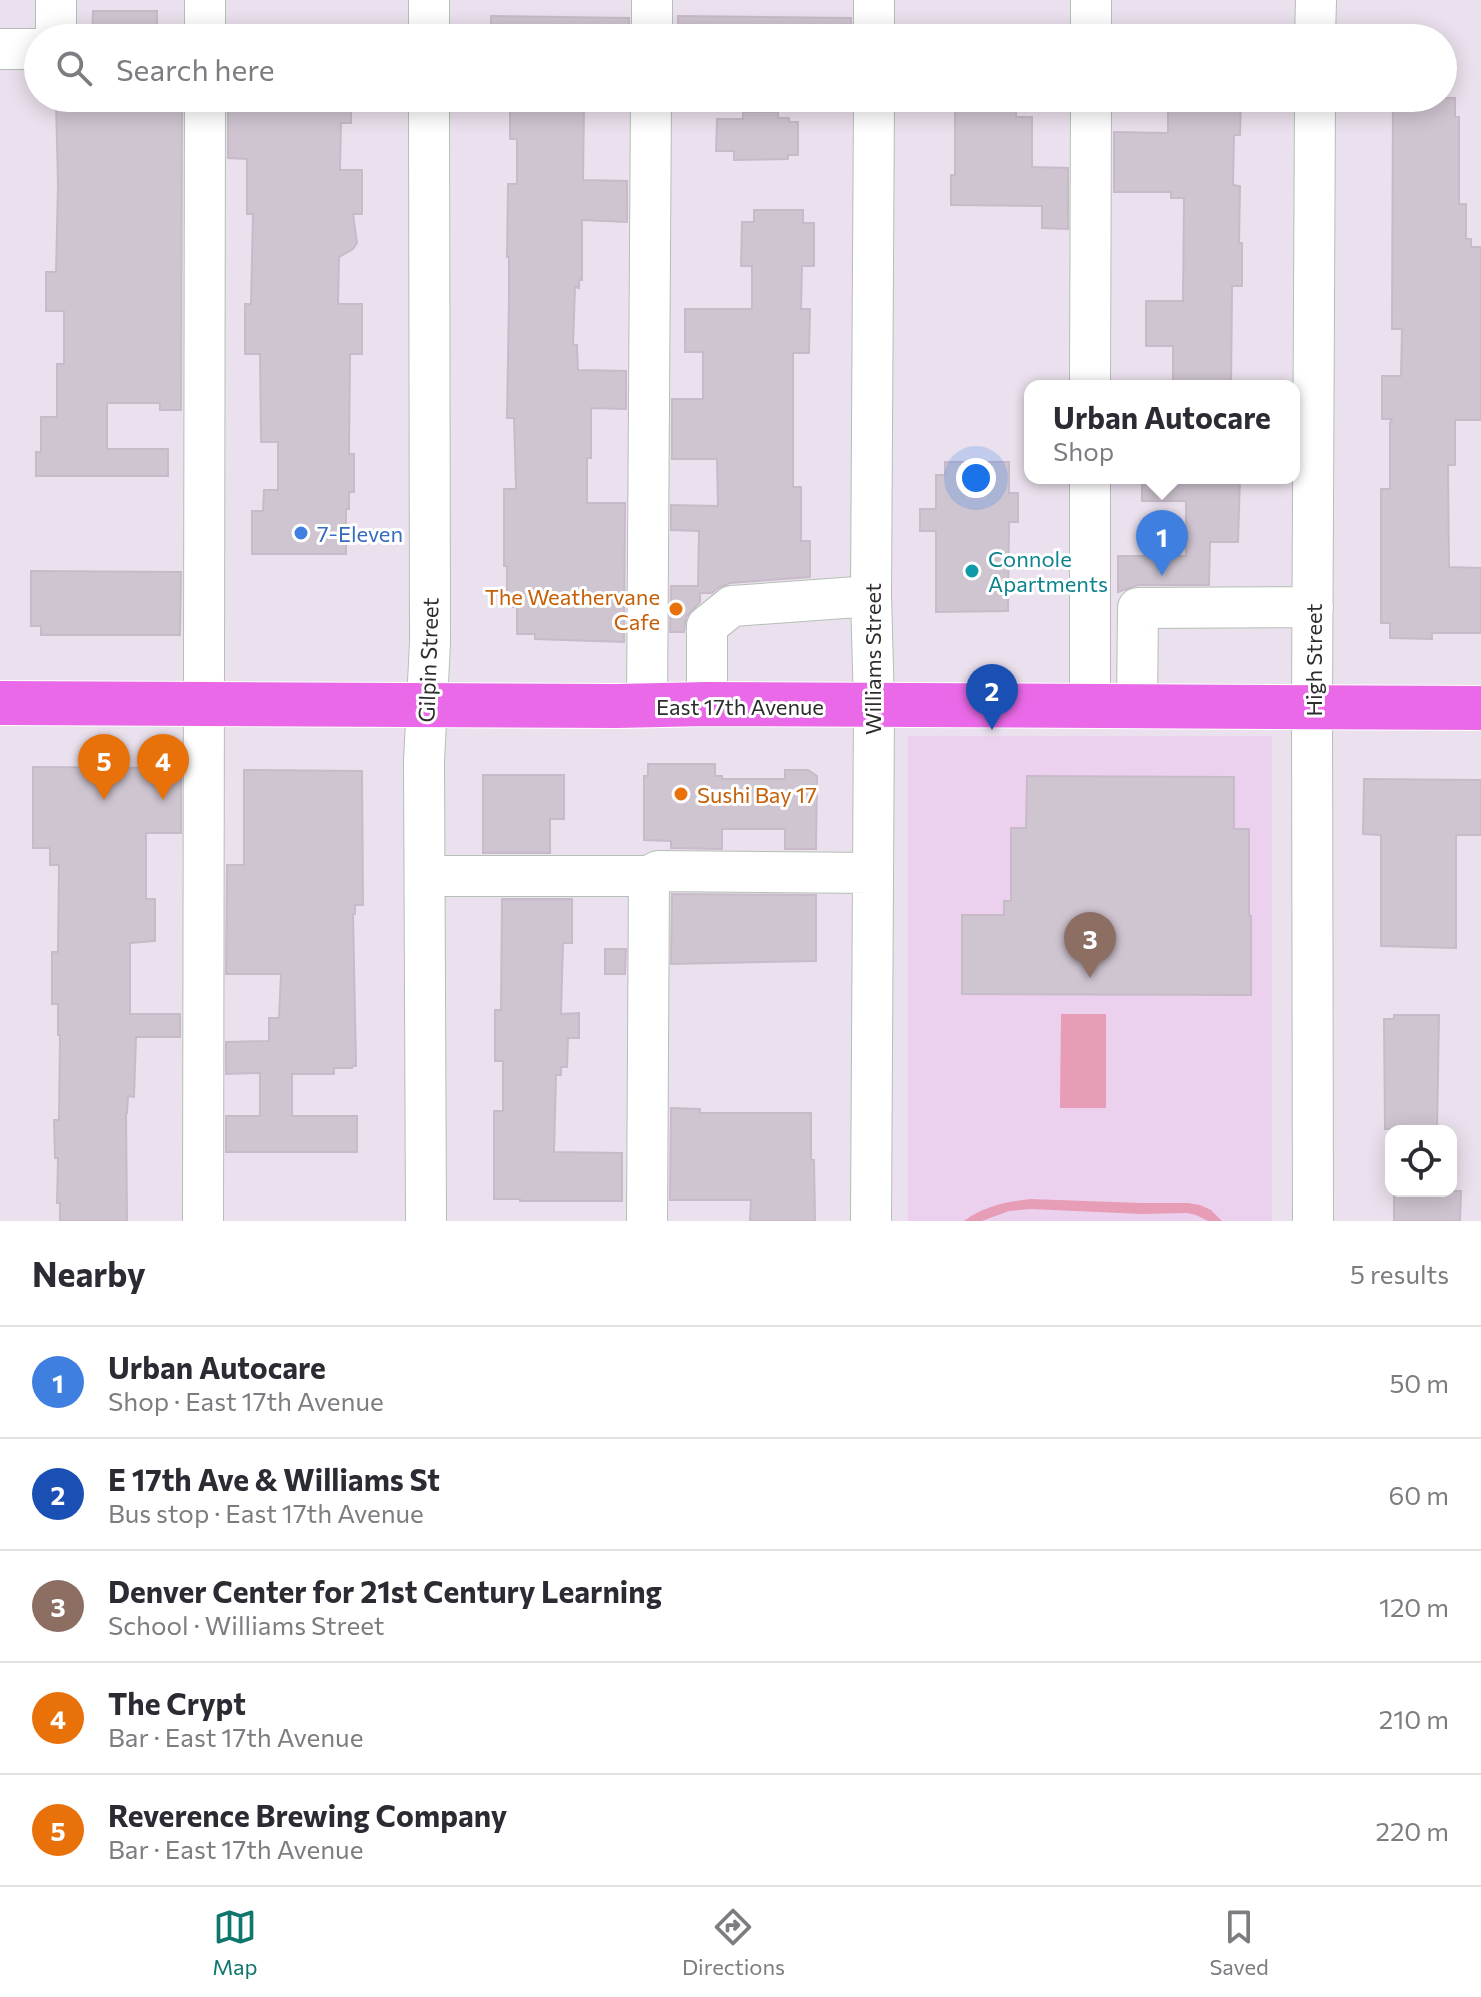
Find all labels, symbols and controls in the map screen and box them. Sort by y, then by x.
search box [24,24,1457,112]
icon: search [52,46,96,90]
text: Search here [116,50,275,87]
popup [1024,380,1300,484]
text: Urban Autocare [1053,398,1271,435]
text: Shop [1053,435,1114,466]
your location [956,458,996,498]
pin: 1 [1136,510,1188,576]
place label: 7-Eleven [317,520,403,547]
marker: 7-Eleven [292,524,310,542]
place label: Connole Apartments [988,545,1108,597]
marker: Connole Apartments [963,562,981,580]
place label: The Weathervane Cafe [485,583,660,635]
street label: Williams Street [859,583,886,735]
street label: Gilpin Street [412,597,444,723]
marker: The Weathervane Cafe [667,600,685,618]
street label: High Street [1300,603,1327,717]
pin: 2 [966,664,1018,730]
street label: East 17th Avenue [656,693,824,720]
pin: 5 [78,734,130,800]
pin: 4 [137,734,189,800]
place label: Sushi Bay 17 [697,781,817,808]
marker: Sushi Bay 17 [672,785,690,803]
pin: 3 [1064,912,1116,978]
map controls [1385,1125,1457,1197]
button: locate [1385,1125,1457,1197]
text: Nearby [32,1252,146,1294]
text: 5 results [1350,1258,1449,1289]
text: Urban Autocare [108,1348,326,1385]
text: 1 [52,1367,64,1398]
text: 50 m [1389,1367,1449,1398]
text: Shop · East 17th Avenue [108,1385,384,1416]
text: E 17th Ave & Williams St [108,1460,440,1497]
text: 2 [51,1479,65,1510]
text: 60 m [1389,1479,1449,1510]
text: Bus stop · East 17th Avenue [108,1497,424,1528]
text: Denver Center for 21st Century Learning [108,1572,662,1609]
text: 3 [50,1591,66,1622]
text: 120 m [1379,1591,1449,1622]
text: School · Williams Street [108,1609,384,1640]
text: The Crypt [108,1684,246,1721]
text: 4 [50,1703,66,1734]
text: 210 m [1379,1703,1449,1734]
text: Bar · East 17th Avenue [108,1721,363,1752]
text: Reverence Brewing Company [108,1796,507,1833]
text: 5 [50,1815,66,1846]
text: 220 m [1376,1815,1449,1846]
text: Bar · East 17th Avenue [108,1833,363,1864]
tab: Map [212,1905,258,1980]
tab: Directions [682,1905,785,1980]
tab: Saved [1209,1905,1269,1980]

